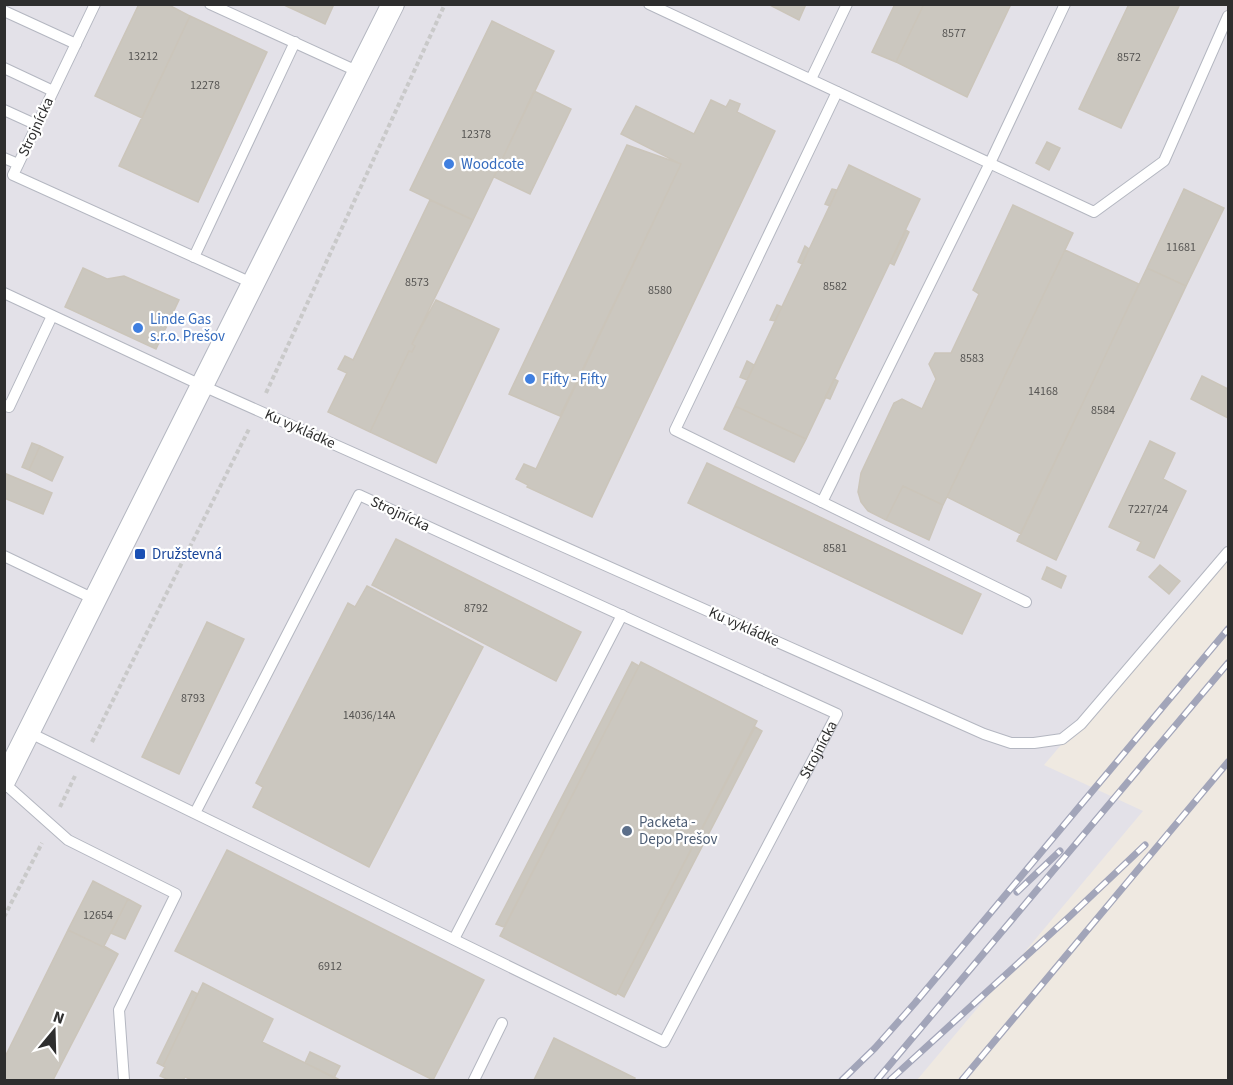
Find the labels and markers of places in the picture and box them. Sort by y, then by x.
place label: Woodcote [461,154,524,175]
marker: Woodcote [442,157,456,171]
place label: Linde Gas s.r.o. Prešov [150,309,225,347]
marker: Linde Gas s.r.o. Prešov [131,321,145,335]
place label: Fifty - Fifty [542,369,607,390]
marker: Fifty - Fifty [523,372,537,386]
place label: Družstevná [152,544,222,565]
marker: Družstevná [133,547,147,561]
place label: Packeta - Depo Prešov [639,812,717,850]
marker: Packeta - Depo Prešov [620,824,634,838]

